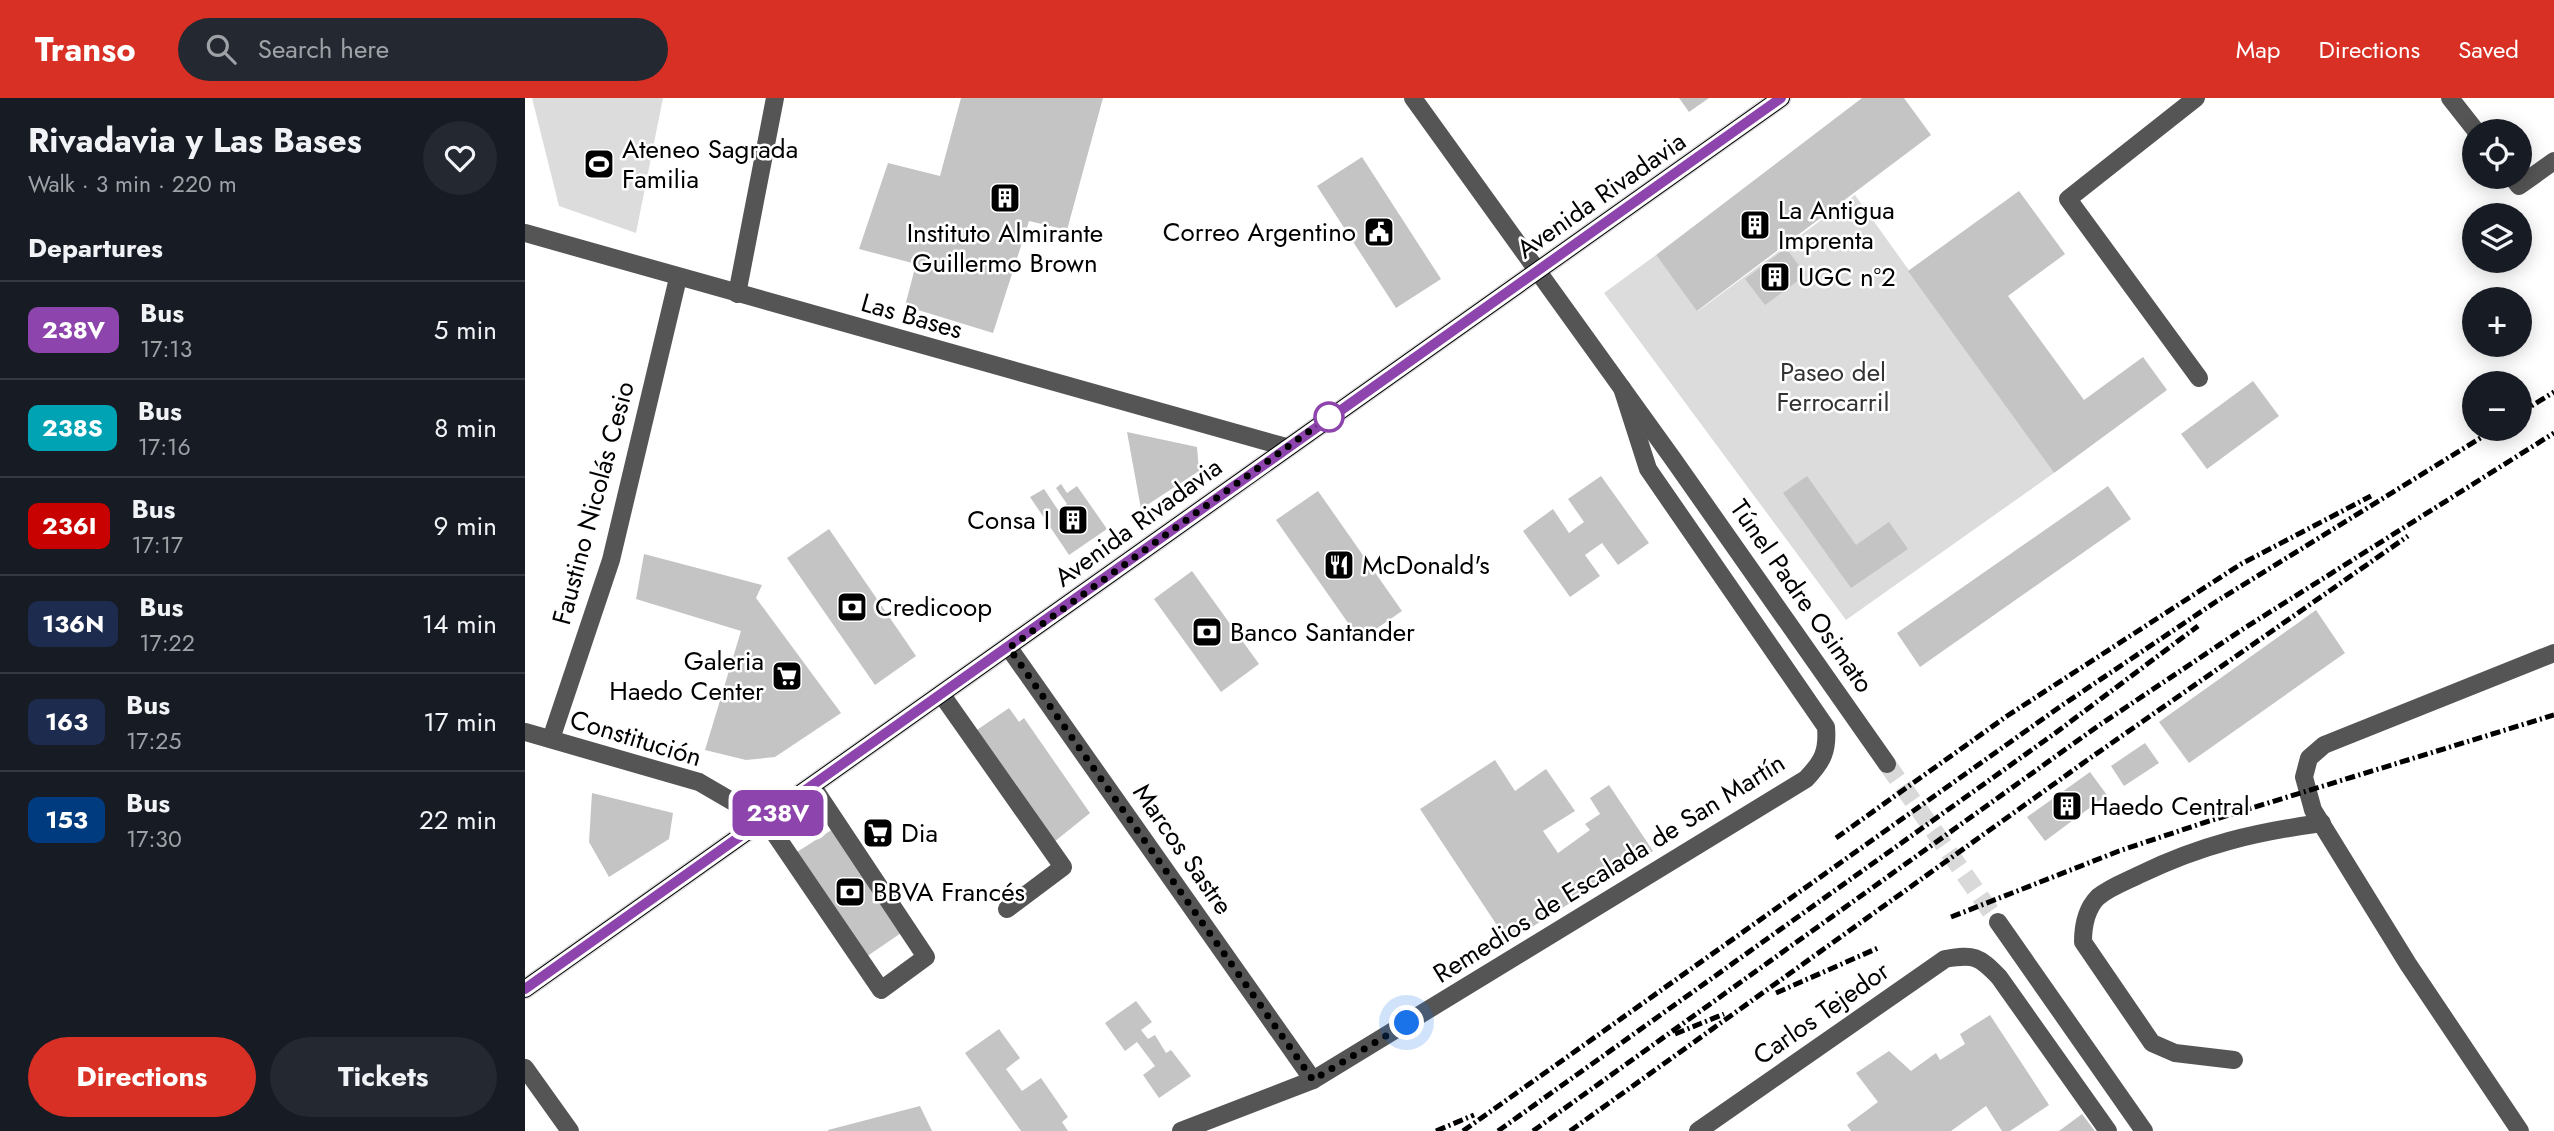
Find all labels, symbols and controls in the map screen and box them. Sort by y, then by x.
search box [178,18,668,81]
text: Transo [35,26,136,73]
icon: search [202,30,240,68]
text: Search here [258,30,389,68]
text: Map [2236,32,2281,67]
text: Directions [2319,32,2420,67]
text: Saved [2458,32,2519,67]
text: Rivadavia y Las Bases [28,117,362,164]
map controls [2462,119,2532,441]
button: locate [2462,119,2532,189]
button: heart [423,121,497,195]
street label: Avenida Rivadavia [1509,122,1693,268]
place label: Ateneo Sagrada Familia [622,130,798,198]
sports icon: Ateneo Sagrada Familia [582,147,616,181]
text: Walk · 3 min · 220 m [28,167,237,201]
building icon: Instituto Almirante Guillermo Brown [988,181,1022,215]
place label: La Antigua Imprenta [1778,191,1895,259]
button: layers [2462,203,2532,273]
building icon: La Antigua Imprenta [1738,208,1772,242]
place label: Correo Argentino [1163,213,1356,251]
place label: Instituto Almirante Guillermo Brown [907,214,1103,282]
public building icon: Correo Argentino [1362,215,1396,249]
text: Departures [28,229,163,267]
place label: UGC n°2 [1798,258,1896,296]
building icon: UGC n°2 [1758,260,1792,294]
street label: Las Bases [857,283,967,349]
button: + [2462,287,2532,357]
text: Bus [140,294,184,332]
text: 5 min [434,311,497,349]
text: 238V [42,312,105,347]
text: 17:13 [140,332,192,366]
park label: Paseo del Ferrocarril [1777,353,1889,421]
button: − [2462,371,2532,441]
street label: Faustino Nicolás Cesio [542,377,644,629]
text: Bus [138,392,182,430]
unlabelled marker [1314,402,1344,432]
text: 8 min [434,409,497,447]
text: 238S [42,410,103,445]
text: 17:16 [138,430,191,464]
street label: Avenida Rivadavia [1046,448,1230,596]
text: Bus [131,490,175,528]
street label: Túnel Padre Osimato [1721,492,1883,700]
place label: Consa I [967,501,1050,539]
building icon: Consa I [1056,503,1090,537]
text: 9 min [434,507,497,545]
text: 236I [42,508,96,543]
text: 17:17 [131,528,183,562]
place label: McDonald's [1362,546,1490,584]
restaurant icon: McDonald's [1322,548,1356,582]
text: Bus [139,588,183,626]
place label: Credicoop [875,588,992,626]
bank icon: Credicoop [835,590,869,624]
text: 14 min [422,605,497,643]
text: 136N [42,606,104,641]
place label: Banco Santander [1230,613,1415,651]
bank icon: Banco Santander [1190,615,1224,649]
text: 17:22 [139,626,195,660]
place label: Galeria Haedo Center [609,642,764,710]
supermarket icon: Galeria Haedo Center [770,659,804,693]
text: Bus [126,686,170,724]
street label: Constitución [565,700,707,776]
text: 17 min [423,703,497,741]
text: 163 [45,704,88,739]
text: 17:25 [126,724,181,758]
street label: Remedios de Escalada de San Martín [1426,744,1792,992]
street label: Marcos Sastre [1124,776,1242,922]
text: Bus [126,784,170,822]
place label: Haedo Central [2090,787,2250,825]
building icon: Haedo Central [2050,789,2084,823]
line badge: 238V [729,790,827,836]
text: 238V [747,795,809,830]
text: 22 min [419,801,497,839]
text: 153 [45,802,88,837]
place label: Dia [901,814,938,852]
supermarket icon: Dia [861,816,895,850]
text: 17:30 [126,822,182,856]
place label: BBVA Francés [873,873,1025,911]
bank icon: BBVA Francés [833,875,867,909]
street label: Carlos Tejedor [1745,952,1897,1074]
your location [1389,1005,1424,1040]
button: Directions [28,1037,256,1117]
button: Tickets [270,1037,497,1117]

